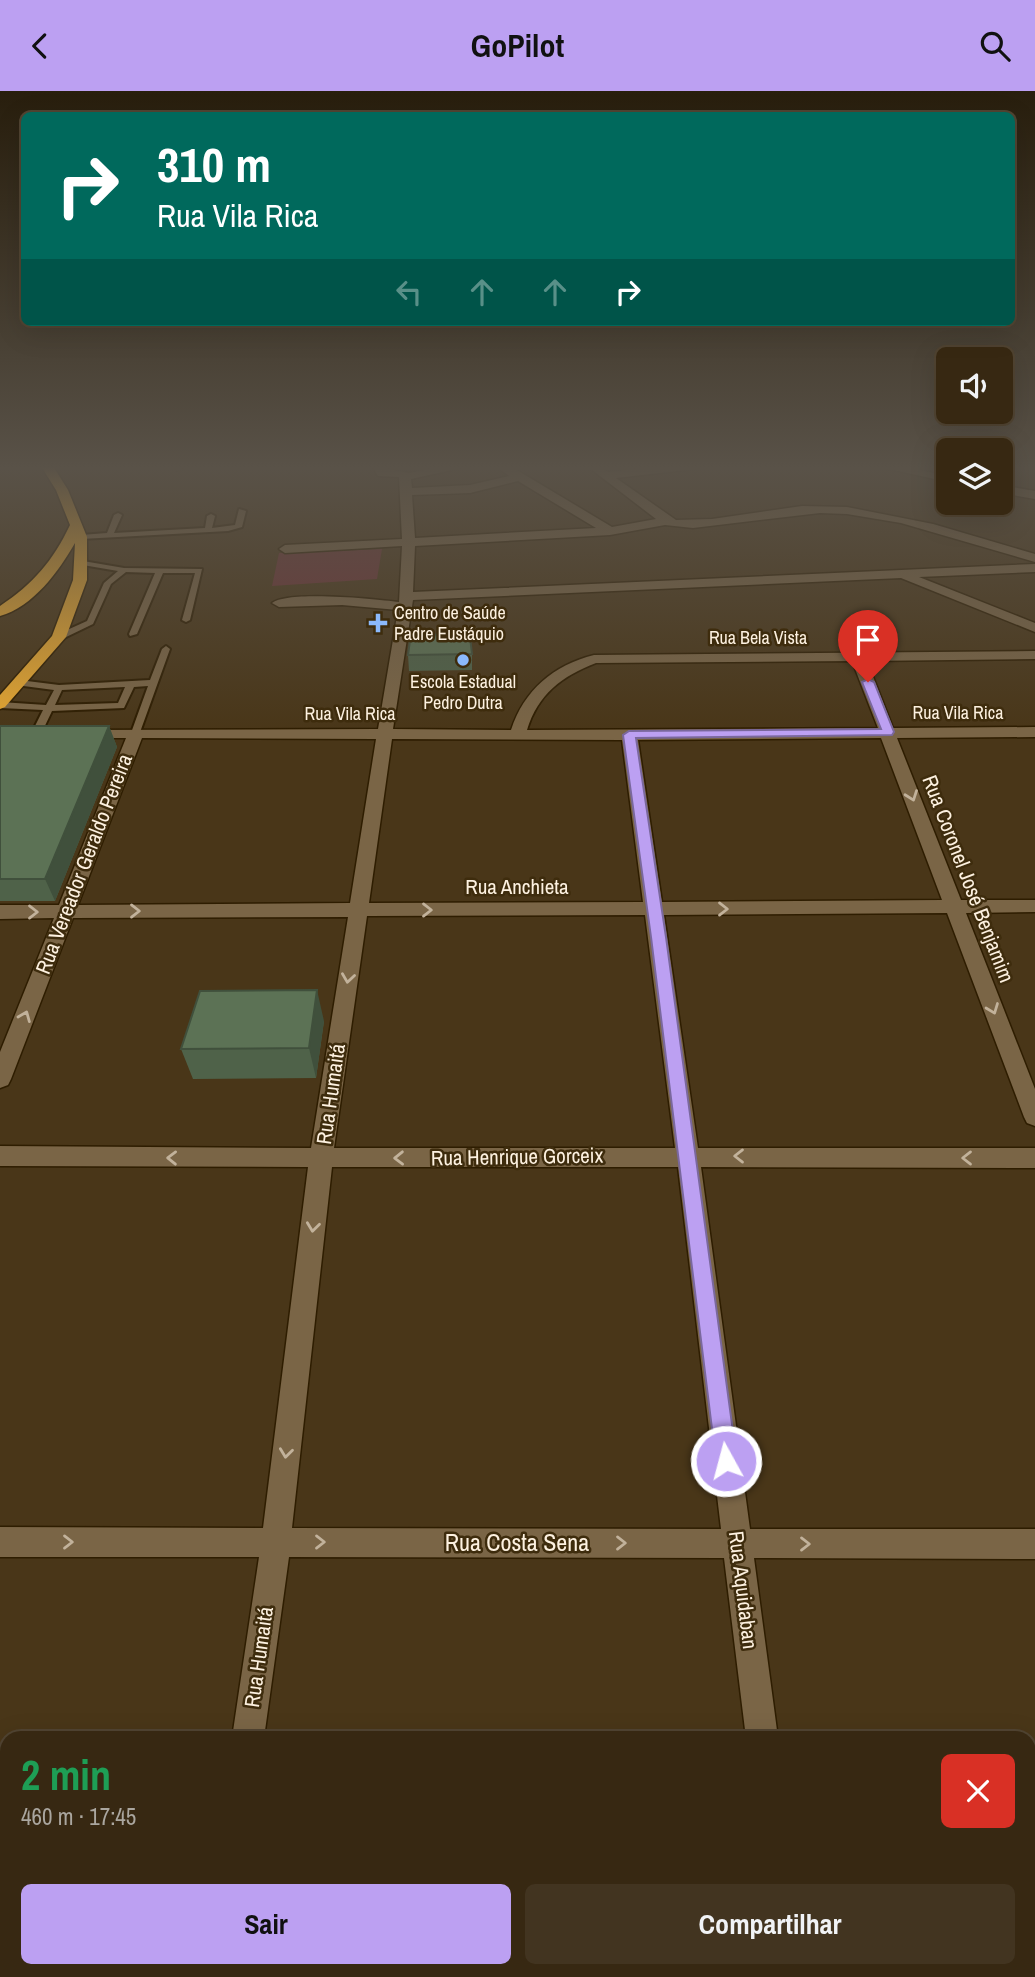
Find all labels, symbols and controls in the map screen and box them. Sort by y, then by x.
text: GoPilot [471,24,564,67]
icon: back [21,27,59,65]
icon: search [976,27,1014,65]
text: 310 m [157,131,271,197]
icon: right [42,140,133,231]
text: Rua Vila Rica [157,194,318,237]
icon: left [390,273,428,311]
icon: ahead [463,273,501,311]
icon: ahead [536,273,574,311]
icon: right [609,273,647,311]
map controls [936,347,1013,515]
button: sound [936,347,1013,424]
button: layers [936,438,1013,515]
place label: Centro de Saúde Padre Eustáquio [394,600,506,646]
pin [838,610,898,682]
marker: Centro de Saúde Padre Eustáquio [368,613,388,633]
icon: arrive [849,621,887,659]
street label: Rua Bela Vista [709,625,807,650]
marker: Escola Estadual Pedro Dutra [455,652,471,668]
place label: Escola Estadual Pedro Dutra [410,669,516,715]
street label: Rua Vila Rica [913,700,1003,725]
street label: Rua Vila Rica [305,701,395,726]
street label: Rua Vereador Geraldo Pereira [28,749,139,978]
street label: Rua Coronel José Benjamim [915,771,1021,987]
one-way arrow [904,790,918,802]
street label: Rua Anchieta [465,872,569,901]
one-way arrow [718,901,729,917]
one-way arrow [422,902,432,918]
one-way arrow [130,903,140,919]
one-way arrow [28,904,39,920]
one-way arrow [341,972,356,984]
one-way arrow [985,1002,999,1014]
one-way arrow [17,1010,31,1022]
street label: Rua Humaitá [309,1041,352,1146]
street label: Rua Henrique Gorceix [431,1140,604,1173]
one-way arrow [734,1148,744,1164]
one-way arrow [166,1150,176,1166]
one-way arrow [961,1150,972,1166]
one-way arrow [393,1151,404,1166]
one-way arrow [306,1221,321,1233]
position arrow [689,1424,763,1498]
one-way arrow [279,1447,294,1459]
street label: Rua Costa Sena [445,1526,589,1558]
street label: Rua Aquidaban [722,1529,765,1651]
one-way arrow [63,1534,74,1550]
one-way arrow [315,1534,326,1550]
one-way arrow [616,1535,627,1551]
one-way arrow [800,1536,811,1552]
street label: Rua Humaitá [237,1604,280,1709]
text: 2 min [21,1747,111,1803]
button: close [941,1754,1015,1828]
text: 460 m · 17:45 [21,1801,136,1832]
button: Sair [21,1884,511,1964]
button: Compartilhar [525,1884,1015,1964]

